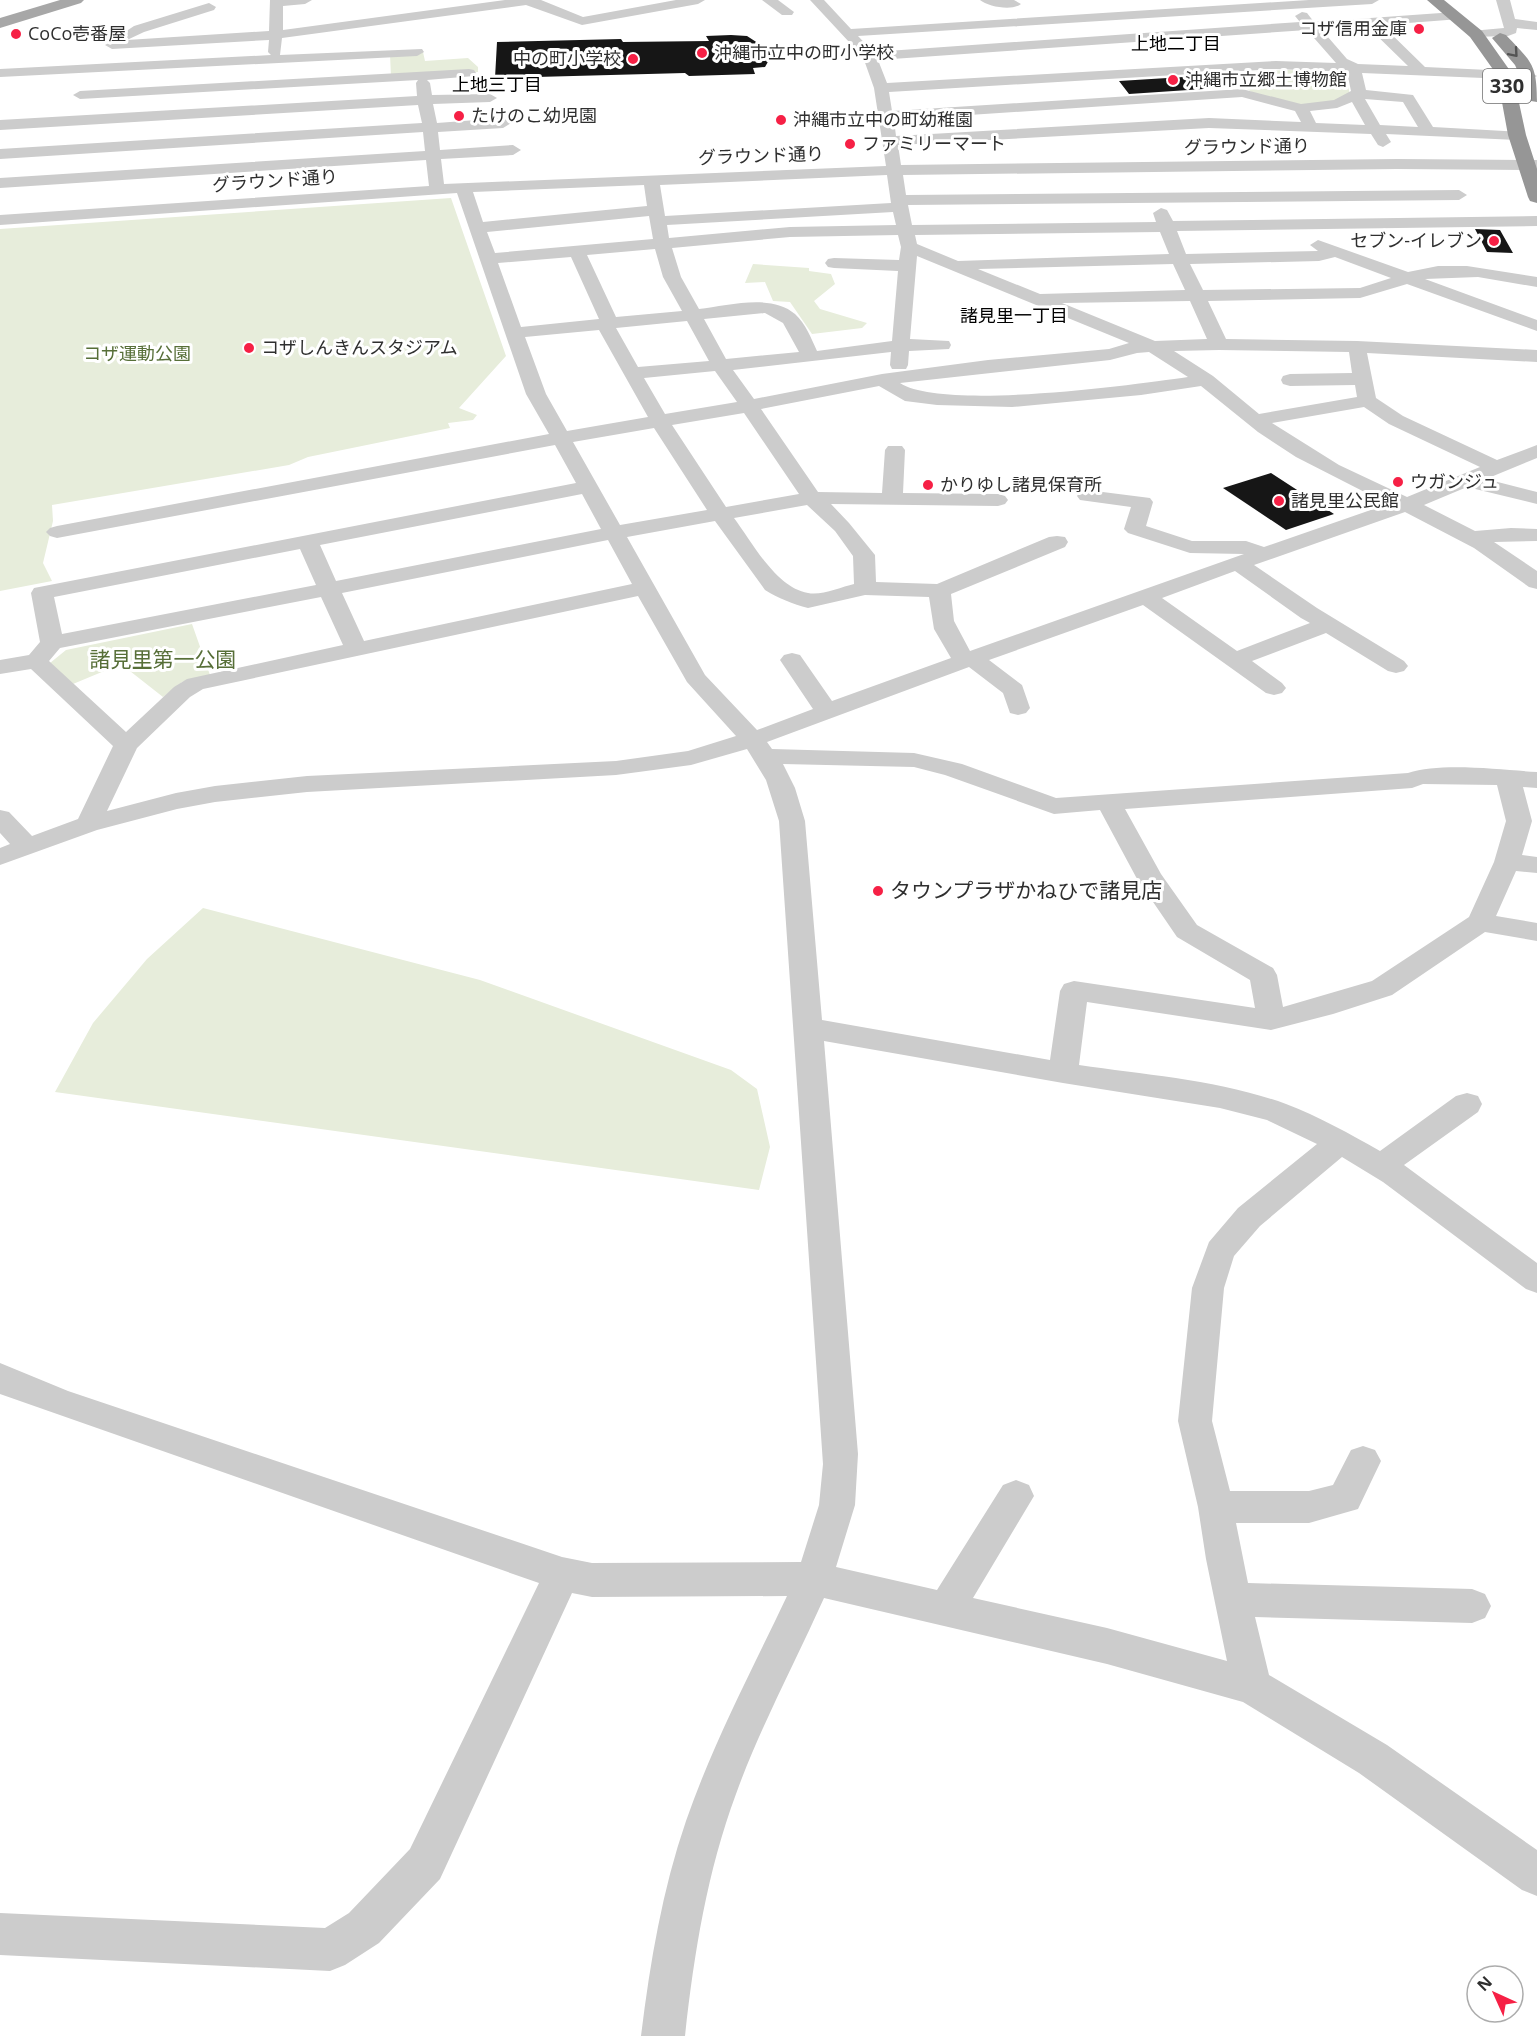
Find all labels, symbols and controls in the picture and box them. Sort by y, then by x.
place label: コザ信用金庫 [1299,16,1407,40]
place label: CoCo壱番屋 [28,21,126,45]
marker: コザ信用金庫 [1412,22,1426,36]
marker: CoCo壱番屋 [9,27,23,41]
district label: 上地二丁目 [1131,31,1221,55]
place label: 沖縄市立中の町小学校 [714,40,894,64]
place label: 中の町小学校 [513,46,621,70]
marker: 沖縄市立中の町小学校 [695,46,709,60]
one-way arrow [1507,46,1518,57]
marker: 中の町小学校 [626,52,640,66]
place label: 沖縄市立郷土博物館 [1185,67,1347,91]
road number: 330 [1483,69,1531,103]
district label: 上地三丁目 [452,72,542,96]
marker: 沖縄市立郷土博物館 [1166,73,1180,87]
place label: たけのこ幼児園 [471,103,597,127]
place label: 沖縄市立中の町幼稚園 [793,107,973,131]
marker: たけのこ幼児園 [452,109,466,123]
marker: 沖縄市立中の町幼稚園 [774,113,788,127]
place label: ファミリーマート [862,131,1006,155]
street label: グラウンド通り [1184,133,1310,159]
marker: ファミリーマート [843,137,857,151]
street label: グラウンド通り [698,141,824,169]
street label: グラウンド通り [211,164,339,196]
place label: セブン-イレブン [1350,228,1482,252]
marker: セブン-イレブン [1487,234,1501,248]
district label: 諸見里一丁目 [960,303,1068,327]
place label: コザしんきんスタジアム [261,335,458,359]
park label: コザ運動公園 [83,341,191,365]
marker: コザしんきんスタジアム [242,341,256,355]
place label: ウガンジュ [1410,469,1499,493]
place label: かりゆし諸見保育所 [940,472,1102,496]
marker: ウガンジュ [1391,475,1405,489]
marker: かりゆし諸見保育所 [921,478,935,492]
place label: 諸見里公民館 [1291,488,1399,512]
marker: 諸見里公民館 [1272,494,1286,508]
park label: 諸見里第一公園 [90,645,237,673]
place label: タウンプラザかねひで諸見店 [890,876,1162,904]
marker: タウンプラザかねひで諸見店 [871,884,885,898]
north arrow [1465,1964,1525,2024]
text: N [1472,1971,1497,1996]

